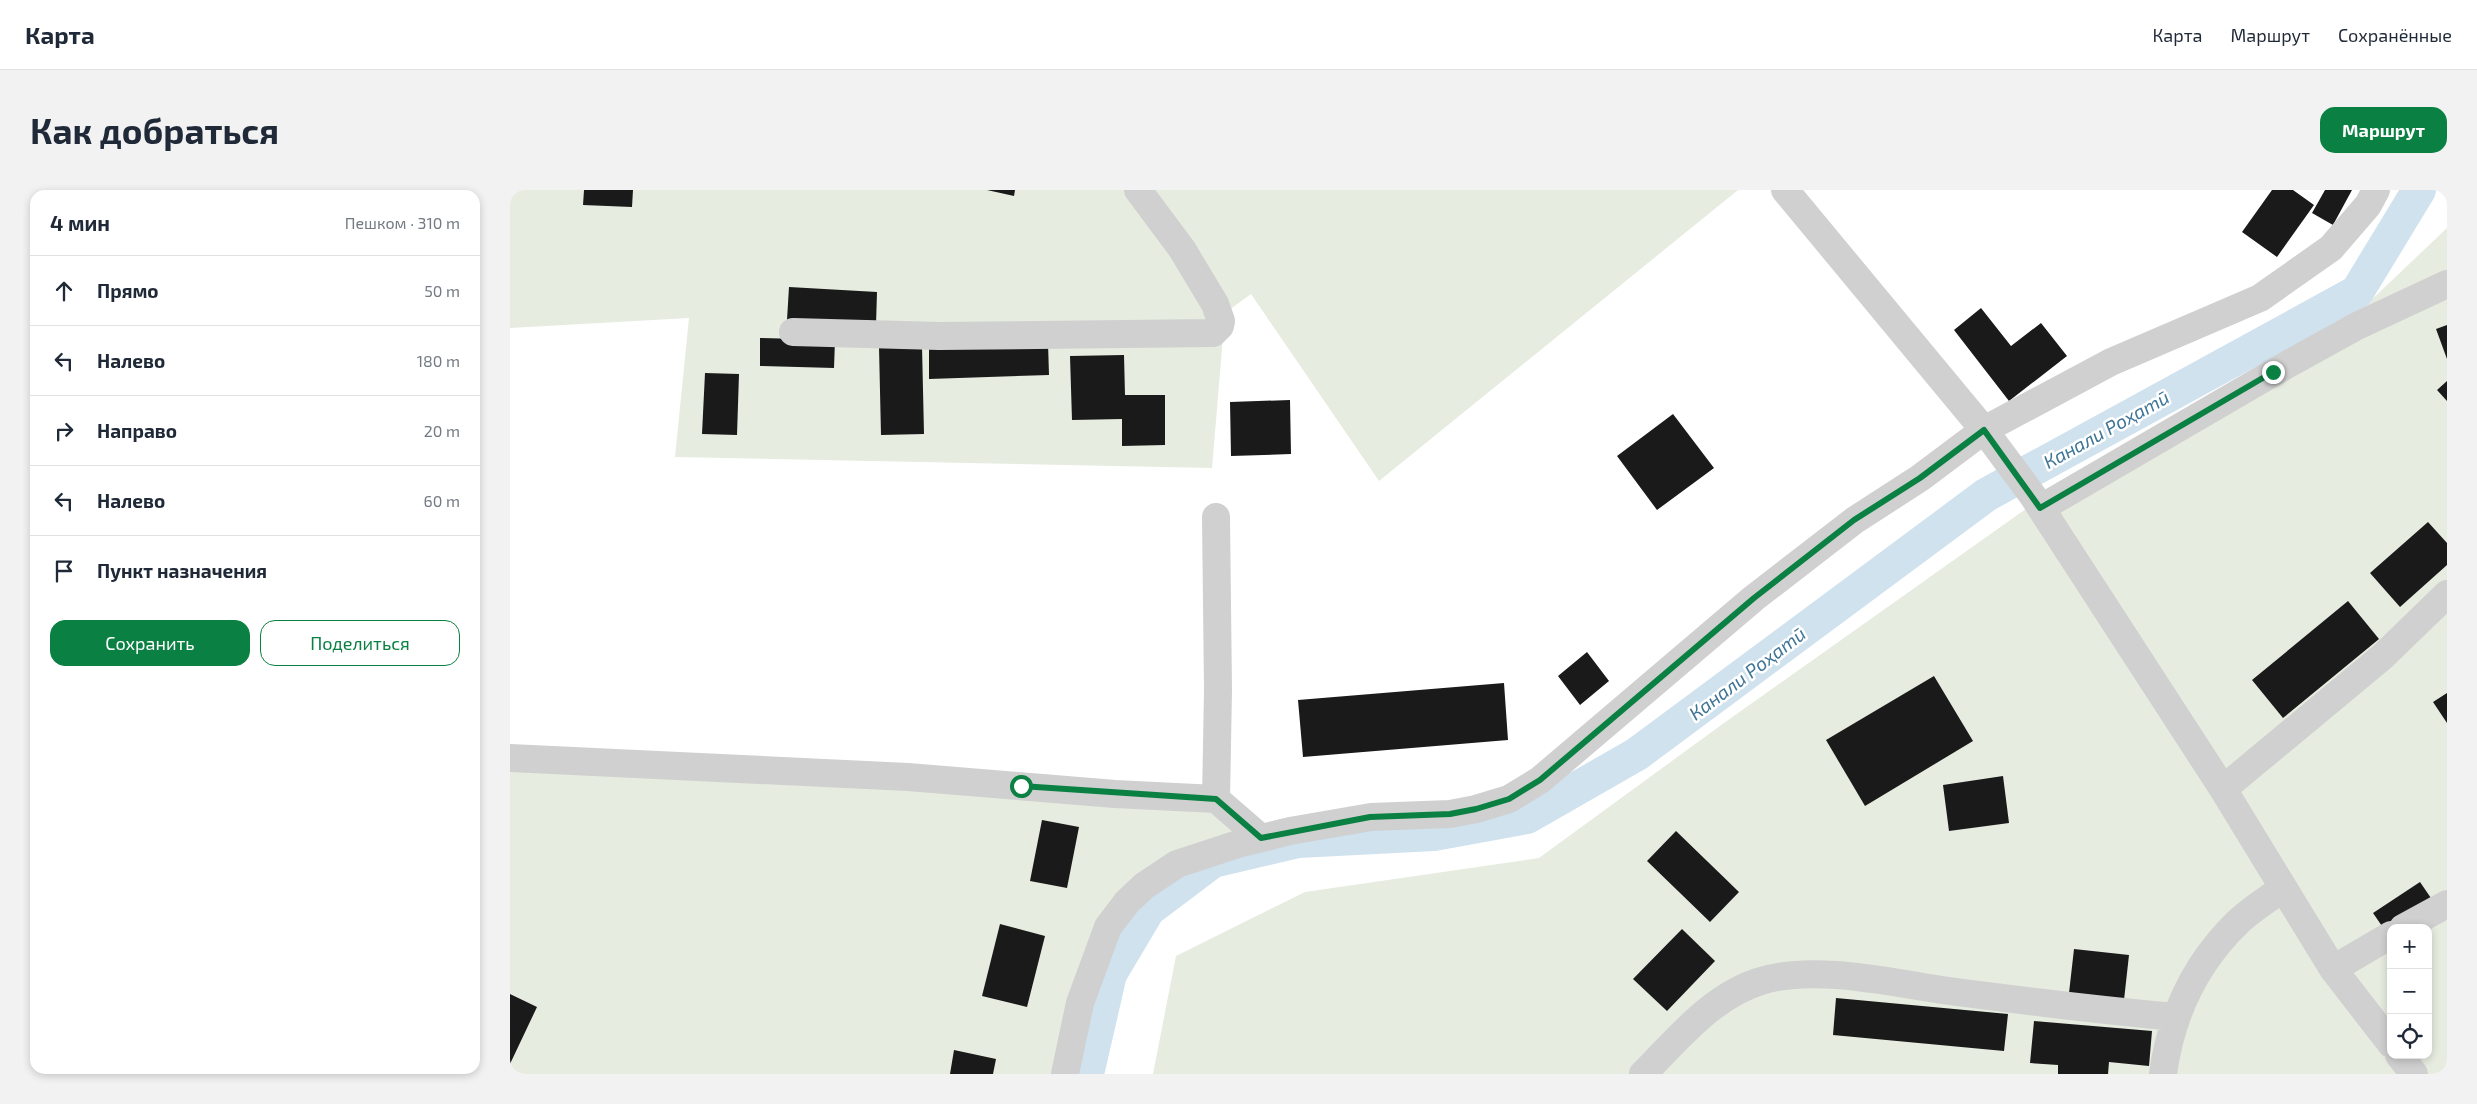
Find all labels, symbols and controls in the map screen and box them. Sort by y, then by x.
text: Карта [25,20,95,49]
text: Карта [2152,24,2202,46]
text: Маршрут [2230,24,2310,46]
text: Сохранённые [2338,24,2452,46]
button: Маршрут [2320,107,2447,153]
text: Как добраться [30,109,279,151]
text: 4 мин [50,210,110,235]
text: Пешком · 310 m [345,213,460,232]
icon: ahead [50,277,78,305]
text: Прямо [97,279,159,302]
text: 50 m [424,281,460,300]
icon: left [50,347,78,375]
text: Налево [97,349,165,372]
text: 180 m [417,351,460,370]
route end [2262,361,2285,384]
water label: Канали Роҳатӣ [2039,385,2173,473]
icon: right [50,417,78,445]
text: Направо [97,419,177,442]
text: 20 m [424,421,460,440]
icon: left [50,487,78,515]
text: Налево [97,489,165,512]
text: 60 m [424,491,460,510]
icon: arrive [50,557,78,585]
text: Пункт назначения [97,559,267,582]
button: Сохранить [50,620,250,666]
button: Поделиться [260,620,460,666]
water label: Канали Роҳатӣ [1684,622,1810,724]
route start [1010,775,1033,798]
map controls [2387,924,2432,1059]
button: + [2387,924,2432,969]
button: − [2387,969,2432,1014]
button: locate [2387,1014,2432,1059]

